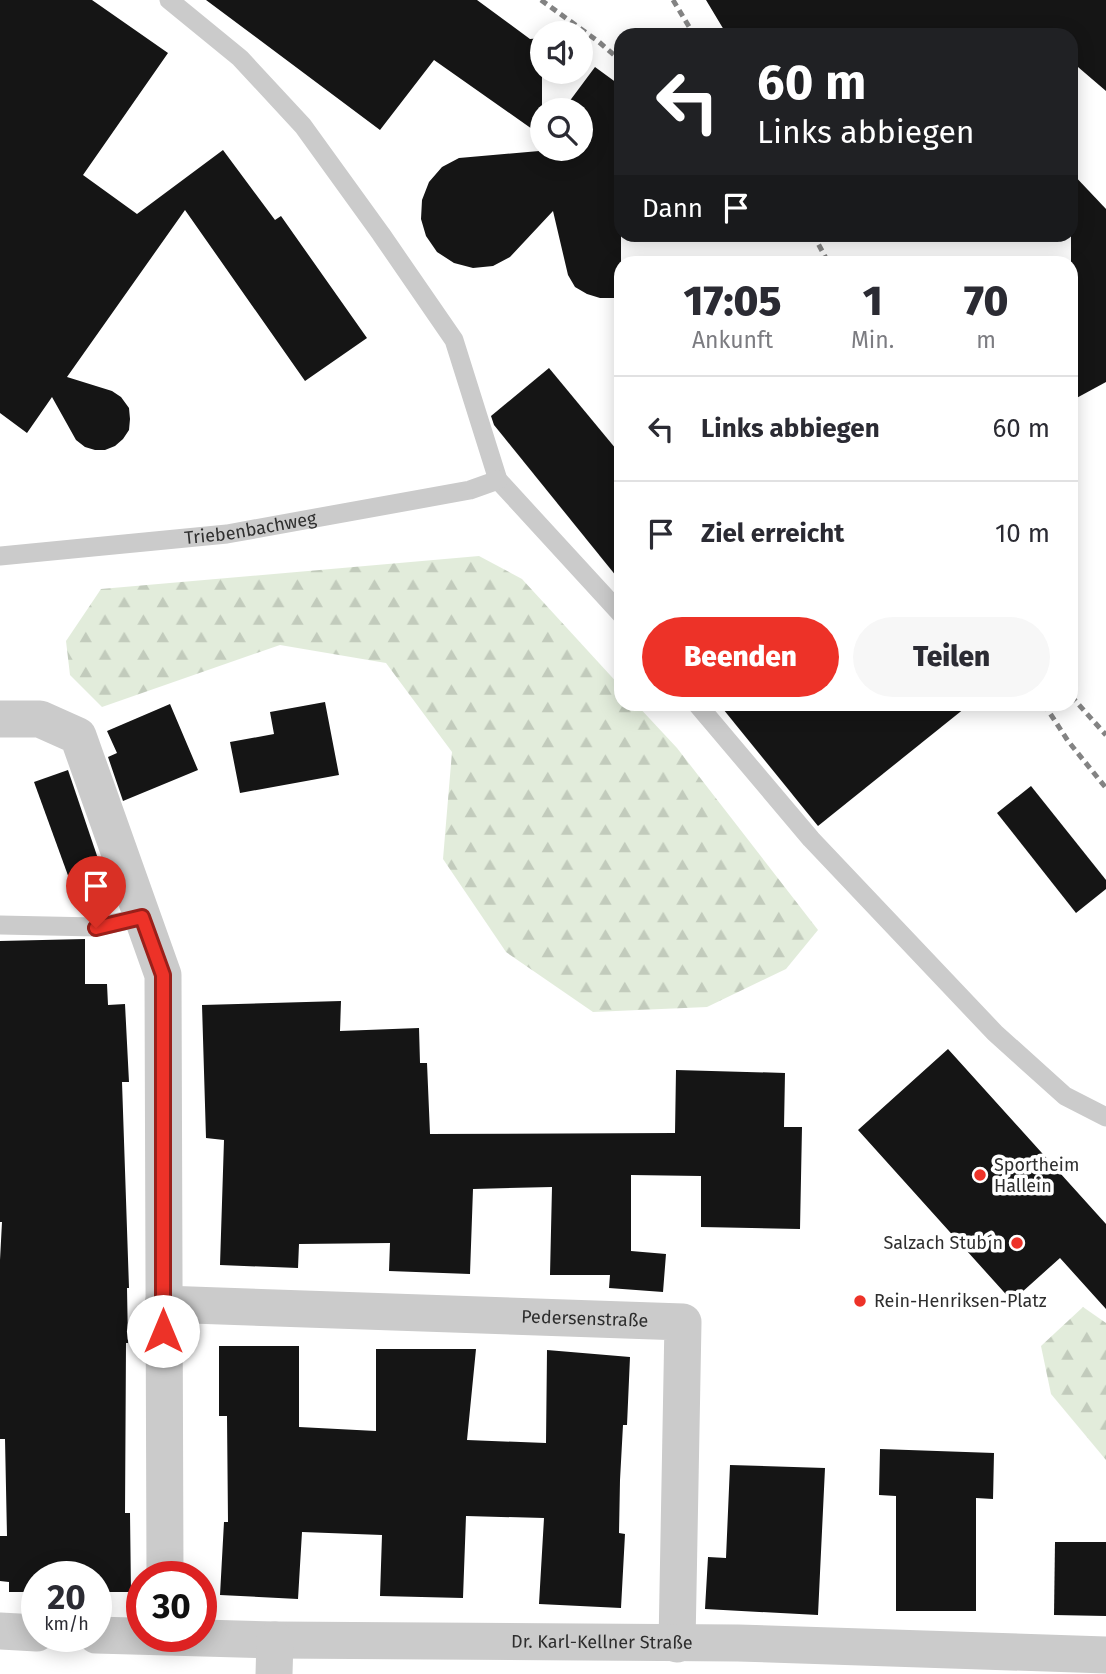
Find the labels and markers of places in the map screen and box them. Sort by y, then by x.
pin [66,856,126,928]
place label: Sportheim Hallein [994,1154,1079,1197]
marker: Sportheim Hallein [972,1167,988,1183]
place label: Salzach Stub´n [883,1232,1003,1254]
marker: Salzach Stub´n [1009,1235,1025,1251]
place label: Rein-Henriksen-Platz [874,1290,1047,1312]
marker: Rein-Henriksen-Platz [852,1293,868,1309]

